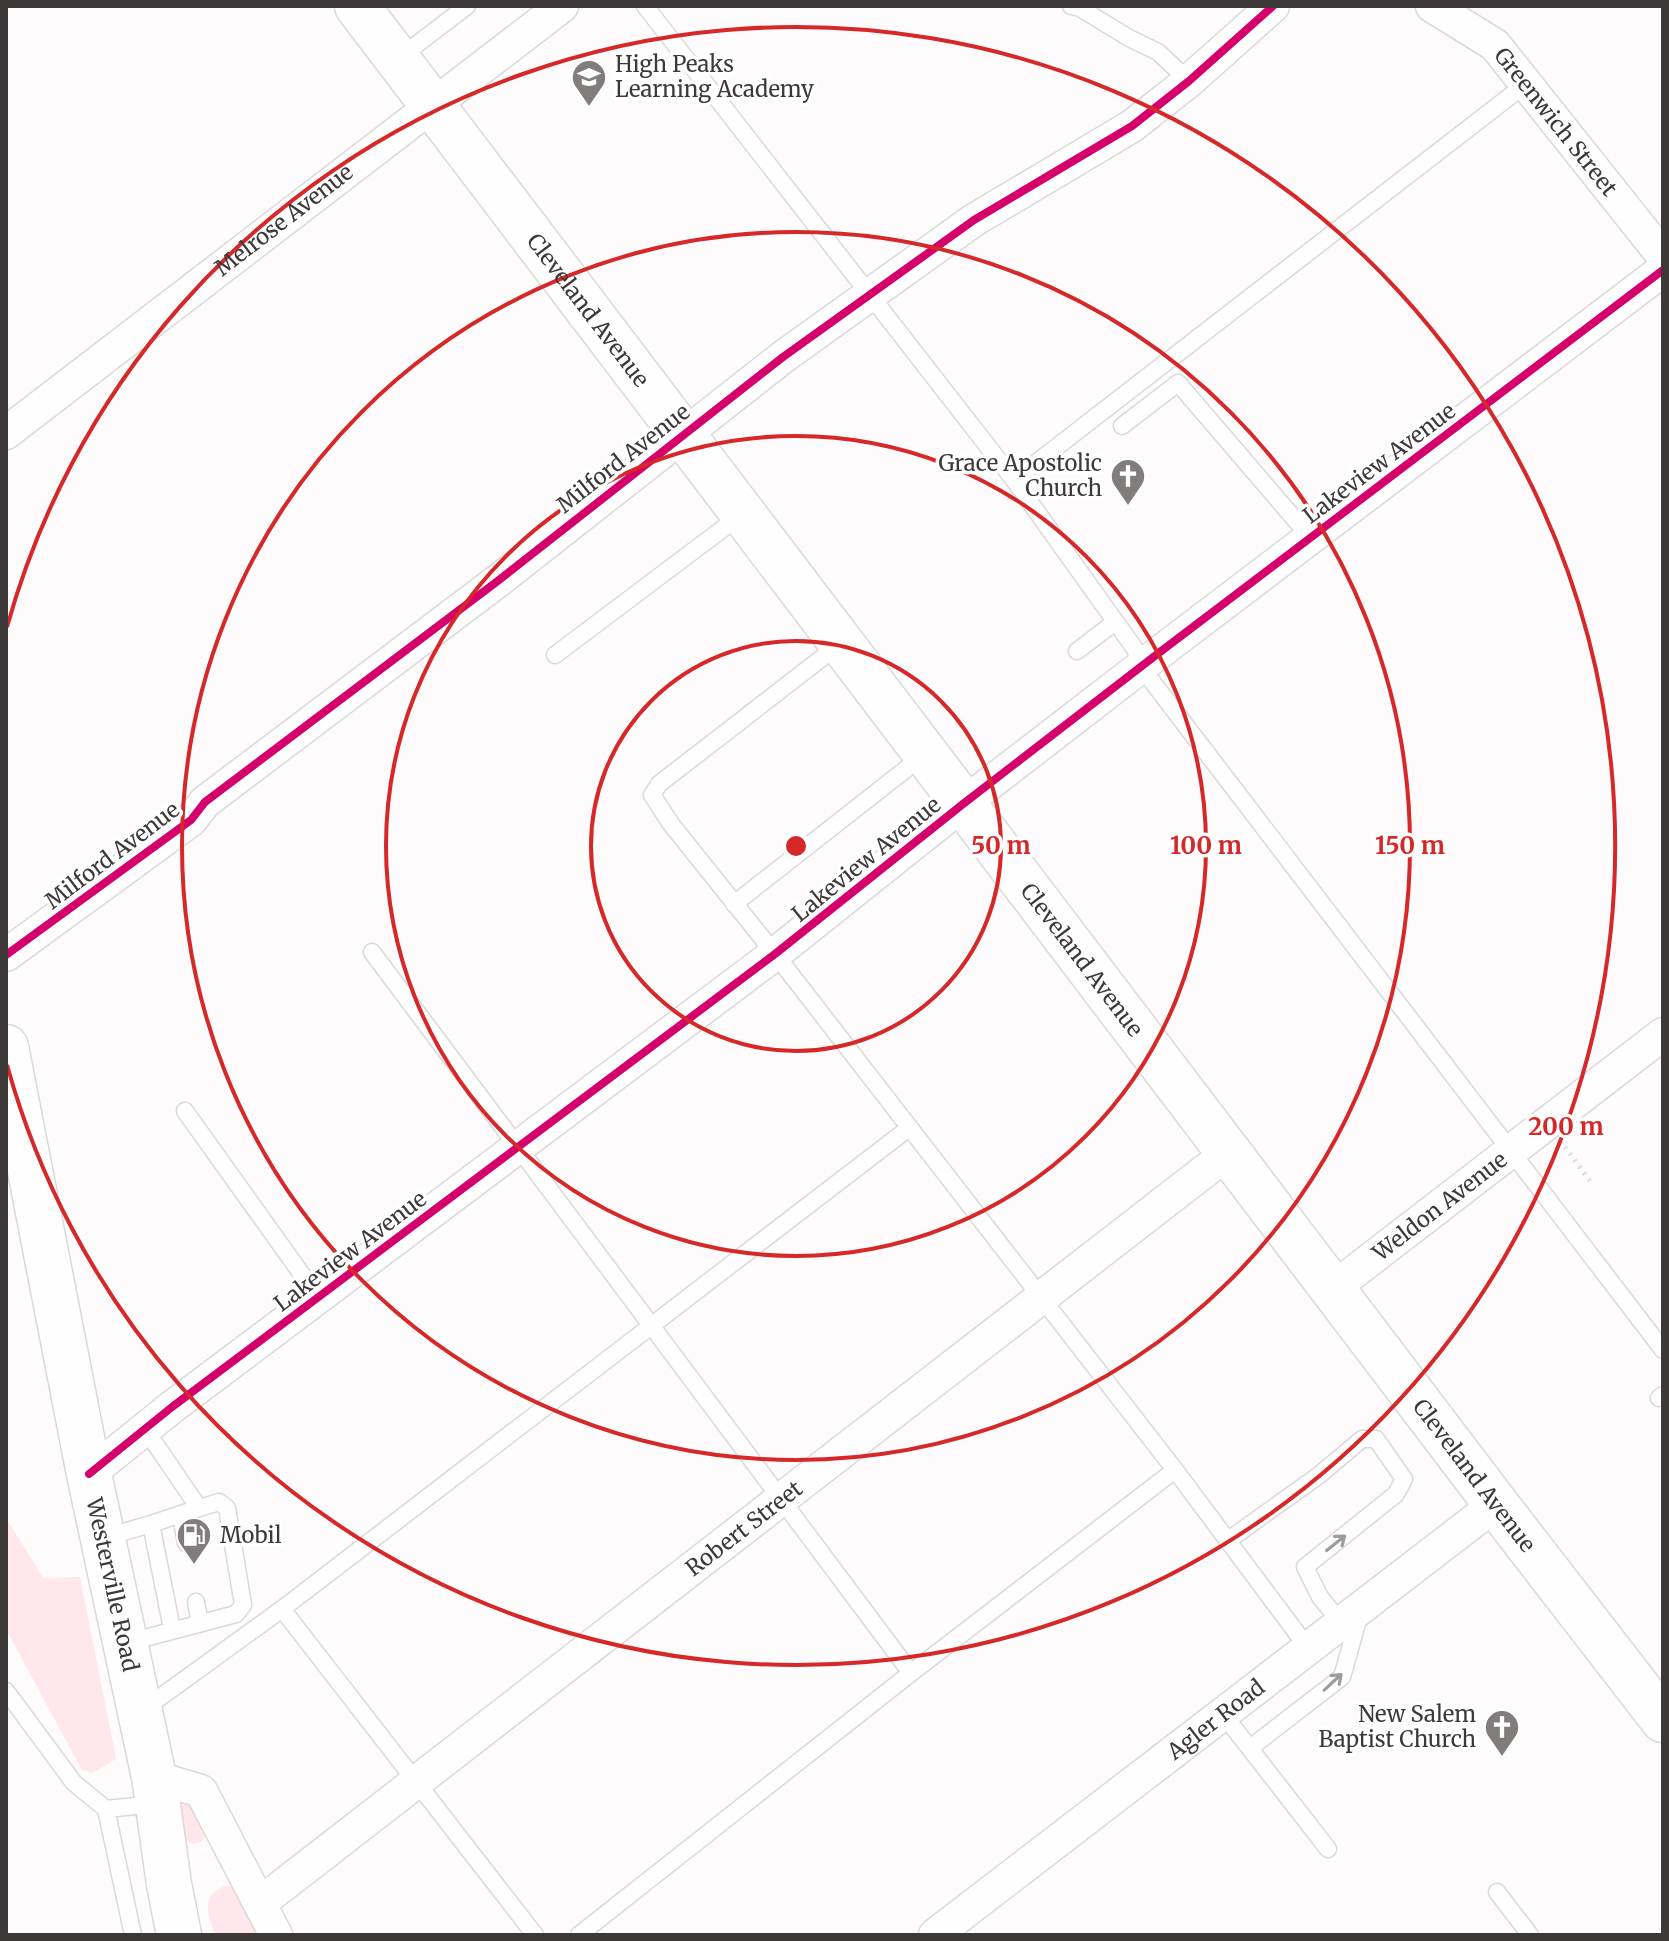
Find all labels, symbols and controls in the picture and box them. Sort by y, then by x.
street label: Greenwich Street [1488,42,1624,202]
place label: High Peaks Learning Academy [615,50,814,103]
school or university icon: High Peaks Learning Academy [570,58,608,108]
street label: Melrose Avenue [209,158,358,282]
street label: Cleveland Avenue [521,228,655,392]
street label: Milford Avenue [551,397,695,519]
street label: Lakeview Avenue [1297,397,1461,529]
place label: Grace Apostolic Church [939,449,1102,502]
church icon: Grace Apostolic Church [1109,457,1147,507]
street label: Lakeview Avenue [786,790,946,928]
street label: Milford Avenue [39,795,185,915]
text: 50 m [971,830,1031,861]
text: 100 m [1170,830,1242,861]
text: 150 m [1375,830,1445,861]
centre of rings [782,832,810,860]
street label: Cleveland Avenue [1015,877,1149,1042]
text: 200 m [1528,1111,1604,1142]
street label: Weldon Avenue [1366,1145,1513,1267]
street label: Lakeview Avenue [268,1185,432,1317]
street label: Cleveland Avenue [1407,1393,1542,1558]
street label: Robert Street [680,1474,808,1582]
street label: Westerville Road [80,1494,145,1674]
fuel station icon: Mobil [175,1516,213,1566]
place label: Mobil [220,1521,282,1549]
one-way arrow [1325,1535,1346,1552]
street label: Agler Road [1161,1673,1270,1766]
one-way arrow [1323,1673,1343,1692]
place label: New Salem Baptist Church [1318,1700,1476,1753]
church icon: New Salem Baptist Church [1483,1708,1521,1758]

